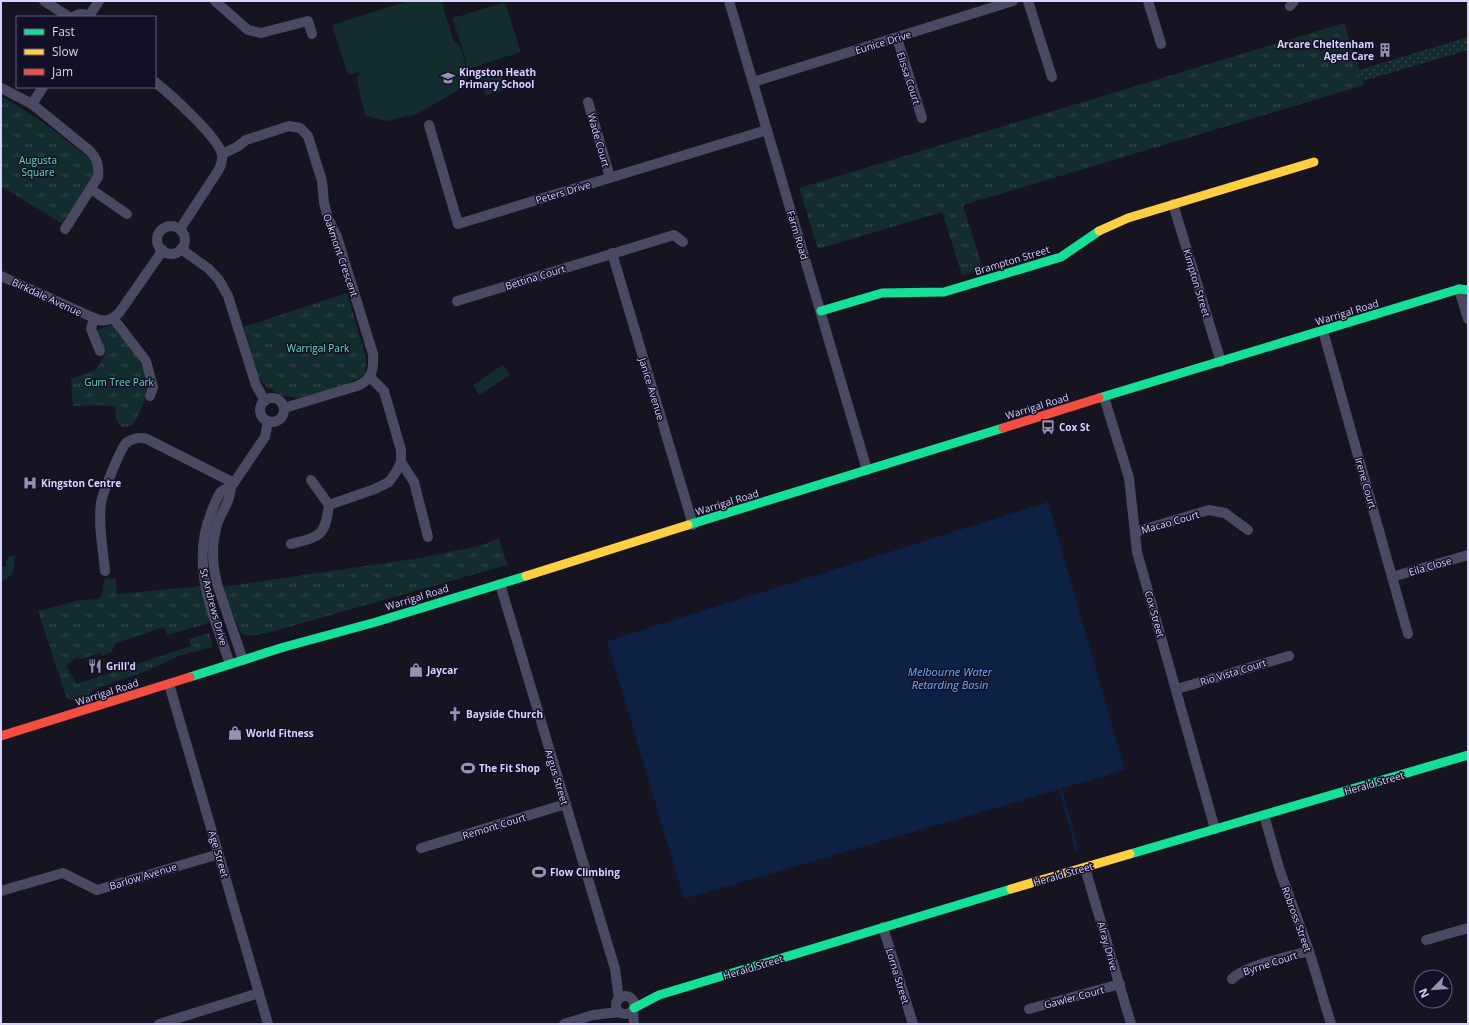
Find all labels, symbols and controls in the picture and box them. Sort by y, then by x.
legend [16,16,156,88]
text: Fast [52,23,75,40]
street label: Eunice Drive [853,27,913,57]
place label: Arcare Cheltenham Aged Care [1277,37,1374,63]
building icon: Arcare Cheltenham Aged Care [1377,42,1393,58]
text: Slow [52,43,79,60]
street label: Elissa Court [894,50,924,106]
text: Jam [51,63,73,80]
place label: Kingston Heath Primary School [459,65,536,91]
school or university icon: Kingston Heath Primary School [440,70,456,86]
street label: Wade Court [585,112,613,169]
park label: Augusta Square [19,153,57,179]
street label: Peters Drive [534,177,593,207]
street label: Farm Road [784,209,812,261]
street label: Oakmont Crescent [320,212,362,299]
street label: Brampton Street [973,242,1052,278]
street label: Kimpton Street [1180,247,1214,319]
street label: Bettina Court [503,261,567,293]
street label: Birkdale Avenue [10,275,85,319]
street label: Warrigal Road [1314,296,1380,328]
park label: Warrigal Park [287,341,350,355]
street label: Janice Avenue [636,355,668,422]
park label: Gum Tree Park [84,375,155,389]
street label: Warrigal Road [1004,390,1070,422]
bus stop icon: Cox St [1040,419,1056,435]
place label: Cox St [1059,420,1090,434]
street label: Irene Court [1352,456,1380,511]
hospital icon: Kingston Centre [22,475,38,491]
place label: Kingston Centre [41,476,121,490]
street label: Warrigal Road [694,486,760,518]
street label: Macao Court [1139,507,1201,537]
street label: Eila Close [1407,553,1453,579]
street label: St Andrews Drive [197,567,231,648]
street label: Warrigal Road [384,581,450,613]
street label: Cox Street [1142,589,1168,639]
street label: Rio Vista Court [1198,655,1268,689]
restaurant icon: Grill'd [87,658,103,674]
place label: Grill'd [106,659,136,673]
shop icon: Jaycar [408,662,424,678]
place label: Jaycar [426,663,458,677]
water label: Melbourne Water Retarding Basin [908,664,993,692]
street label: Warrigal Road [74,675,140,709]
church icon: Bayside Church [447,706,463,722]
place label: Bayside Church [466,707,543,721]
shop icon: World Fitness [227,725,243,741]
place label: World Fitness [246,726,314,740]
street label: Argus Street [542,748,572,807]
sports icon: The Fit Shop [460,760,476,776]
place label: The Fit Shop [479,761,540,775]
street label: Herald Street [1342,768,1406,798]
street label: Remont Court [461,810,528,842]
street label: Age Street [206,829,232,879]
street label: Barlow Avenue [108,859,179,893]
street label: Herald Street [1031,859,1095,889]
sports icon: Flow Climbing [531,864,547,880]
place label: Flow Climbing [550,865,620,879]
street label: Robross Street [1279,884,1315,954]
street label: Alray Drive [1094,920,1122,973]
street label: Lorna Street [883,946,913,1006]
street label: Byrne Court [1241,948,1299,978]
street label: Herald Street [721,951,785,983]
north arrow [1413,969,1453,1009]
street label: Gawler Court [1042,982,1106,1012]
text: N [1415,986,1432,1001]

